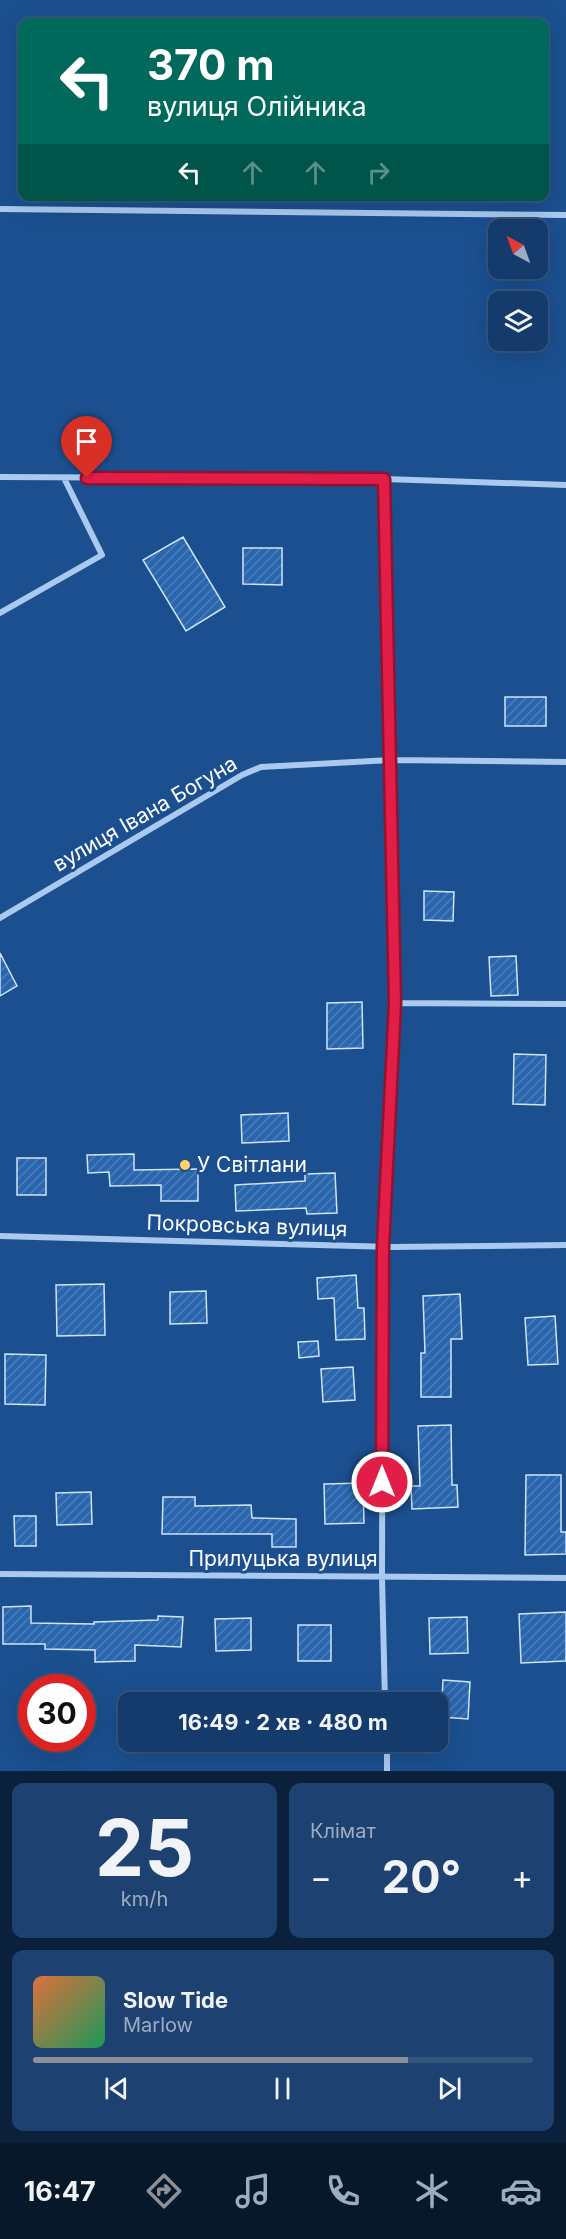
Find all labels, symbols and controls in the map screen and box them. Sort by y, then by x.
text: 370 m [147,39,274,90]
icon: left [48,42,126,120]
text: вулиця Олійника [147,90,367,123]
icon: left [173,156,206,189]
icon: ahead [236,156,269,189]
icon: ahead [299,156,332,189]
icon: right [362,156,395,189]
north arrow [488,219,548,279]
map controls [488,219,548,351]
button: layers [488,291,548,351]
pin [61,416,112,478]
icon: arrive [70,425,103,458]
street label: вулиця Івана Богуна [48,751,241,876]
place label: У Світлани [197,1152,307,1177]
marker: У Світлани [178,1158,192,1172]
street label: Покровська вулиця [146,1209,348,1242]
position arrow [350,1450,414,1514]
street label: Прилуцька вулиця [188,1546,378,1571]
speed limit sign: 30 [18,1674,96,1752]
text: 16:49 · 2 хв · 480 m [178,1709,388,1735]
text: 25 [95,1800,194,1895]
text: Клімат [310,1819,376,1843]
text: 20° [382,1849,461,1904]
text: − [310,1857,332,1897]
text: + [511,1857,533,1897]
text: km/h [121,1887,168,1911]
text: Slow Tide [123,1987,228,2013]
text: Marlow [123,2013,193,2037]
icon: previous [100,2072,133,2105]
icon: pause [266,2072,299,2105]
icon: next [433,2072,466,2105]
icon: directions [143,2170,185,2212]
icon: music [232,2170,274,2212]
icon: phone [322,2170,364,2212]
icon: climate [411,2170,453,2212]
icon: car [500,2170,542,2212]
text: 16:47 [24,2175,96,2208]

